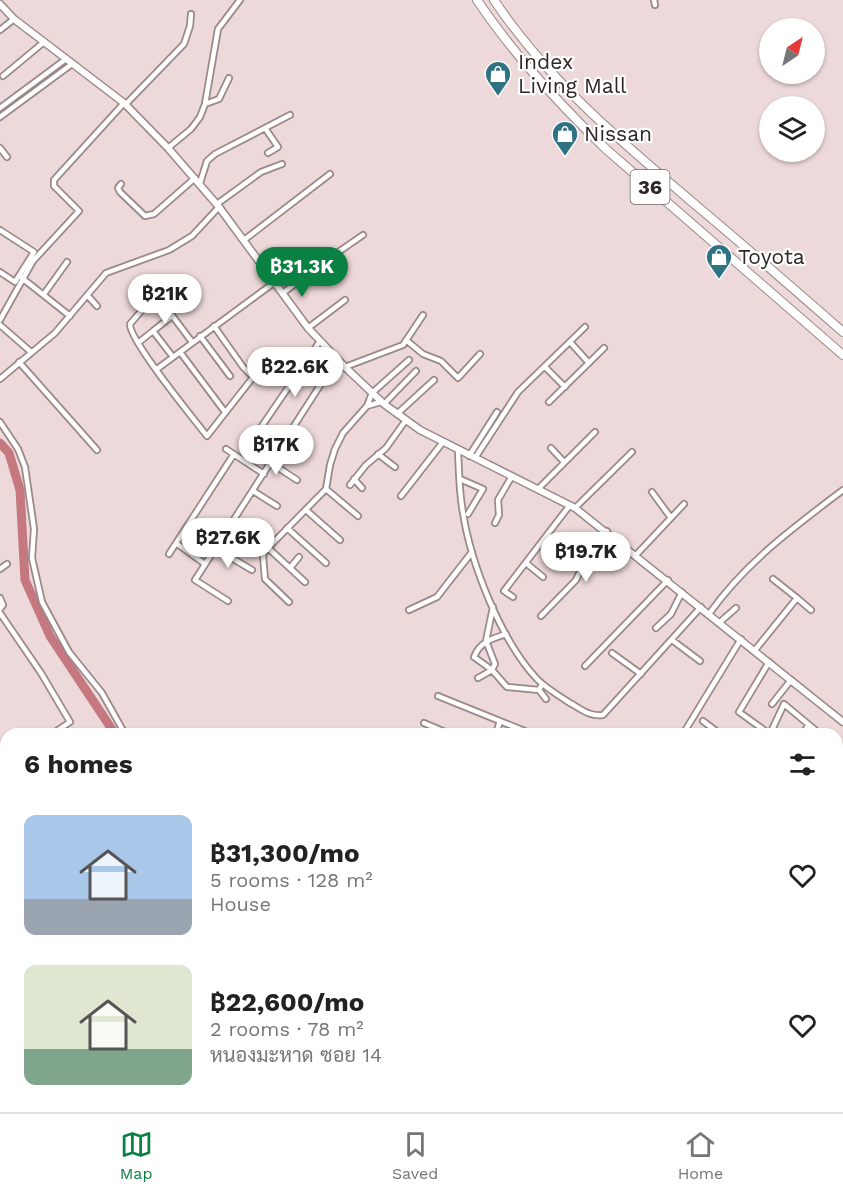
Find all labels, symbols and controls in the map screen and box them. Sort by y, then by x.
north arrow [759,18,825,84]
map controls [759,18,825,162]
place label: Index Living Mall [518,49,627,98]
shop icon: Index Living Mall [483,59,513,97]
button: layers [759,96,825,162]
shop icon: Nissan [550,119,580,157]
place label: Nissan [584,121,652,146]
road number: 36 [630,170,670,204]
shop icon: Toyota [704,242,734,280]
place label: Toyota [738,244,805,269]
pin: ฿31.3K [253,247,351,298]
text: ฿31.3K [270,254,334,278]
pin: ฿21K [129,274,201,325]
text: ฿21K [142,281,188,305]
pin: ฿22.6K [246,347,344,398]
text: ฿22.6K [261,354,329,378]
pin: ฿17K [240,425,312,476]
text: ฿17K [253,432,299,456]
pin: ฿27.6K [179,518,277,569]
text: ฿27.6K [195,525,261,549]
pin: ฿19.7K [537,532,635,583]
text: ฿19.7K [555,539,617,563]
icon: filters [786,748,819,781]
text: 6 homes [24,749,133,779]
text: ฿31,300/mo [210,838,359,868]
icon: home [72,839,144,911]
icon: heart [786,859,819,892]
text: 5 rooms · 128 m² [210,868,373,892]
text: House [210,892,271,916]
text: ฿22,600/mo [210,987,364,1017]
icon: home [72,989,144,1061]
icon: heart [786,1009,819,1042]
text: 2 rooms · 78 m² [210,1017,364,1041]
text: หนองมะหาด ซอย 14 [210,1043,382,1067]
tab: Map [120,1128,153,1183]
tab: Saved [392,1128,438,1183]
tab: Home [678,1128,723,1183]

